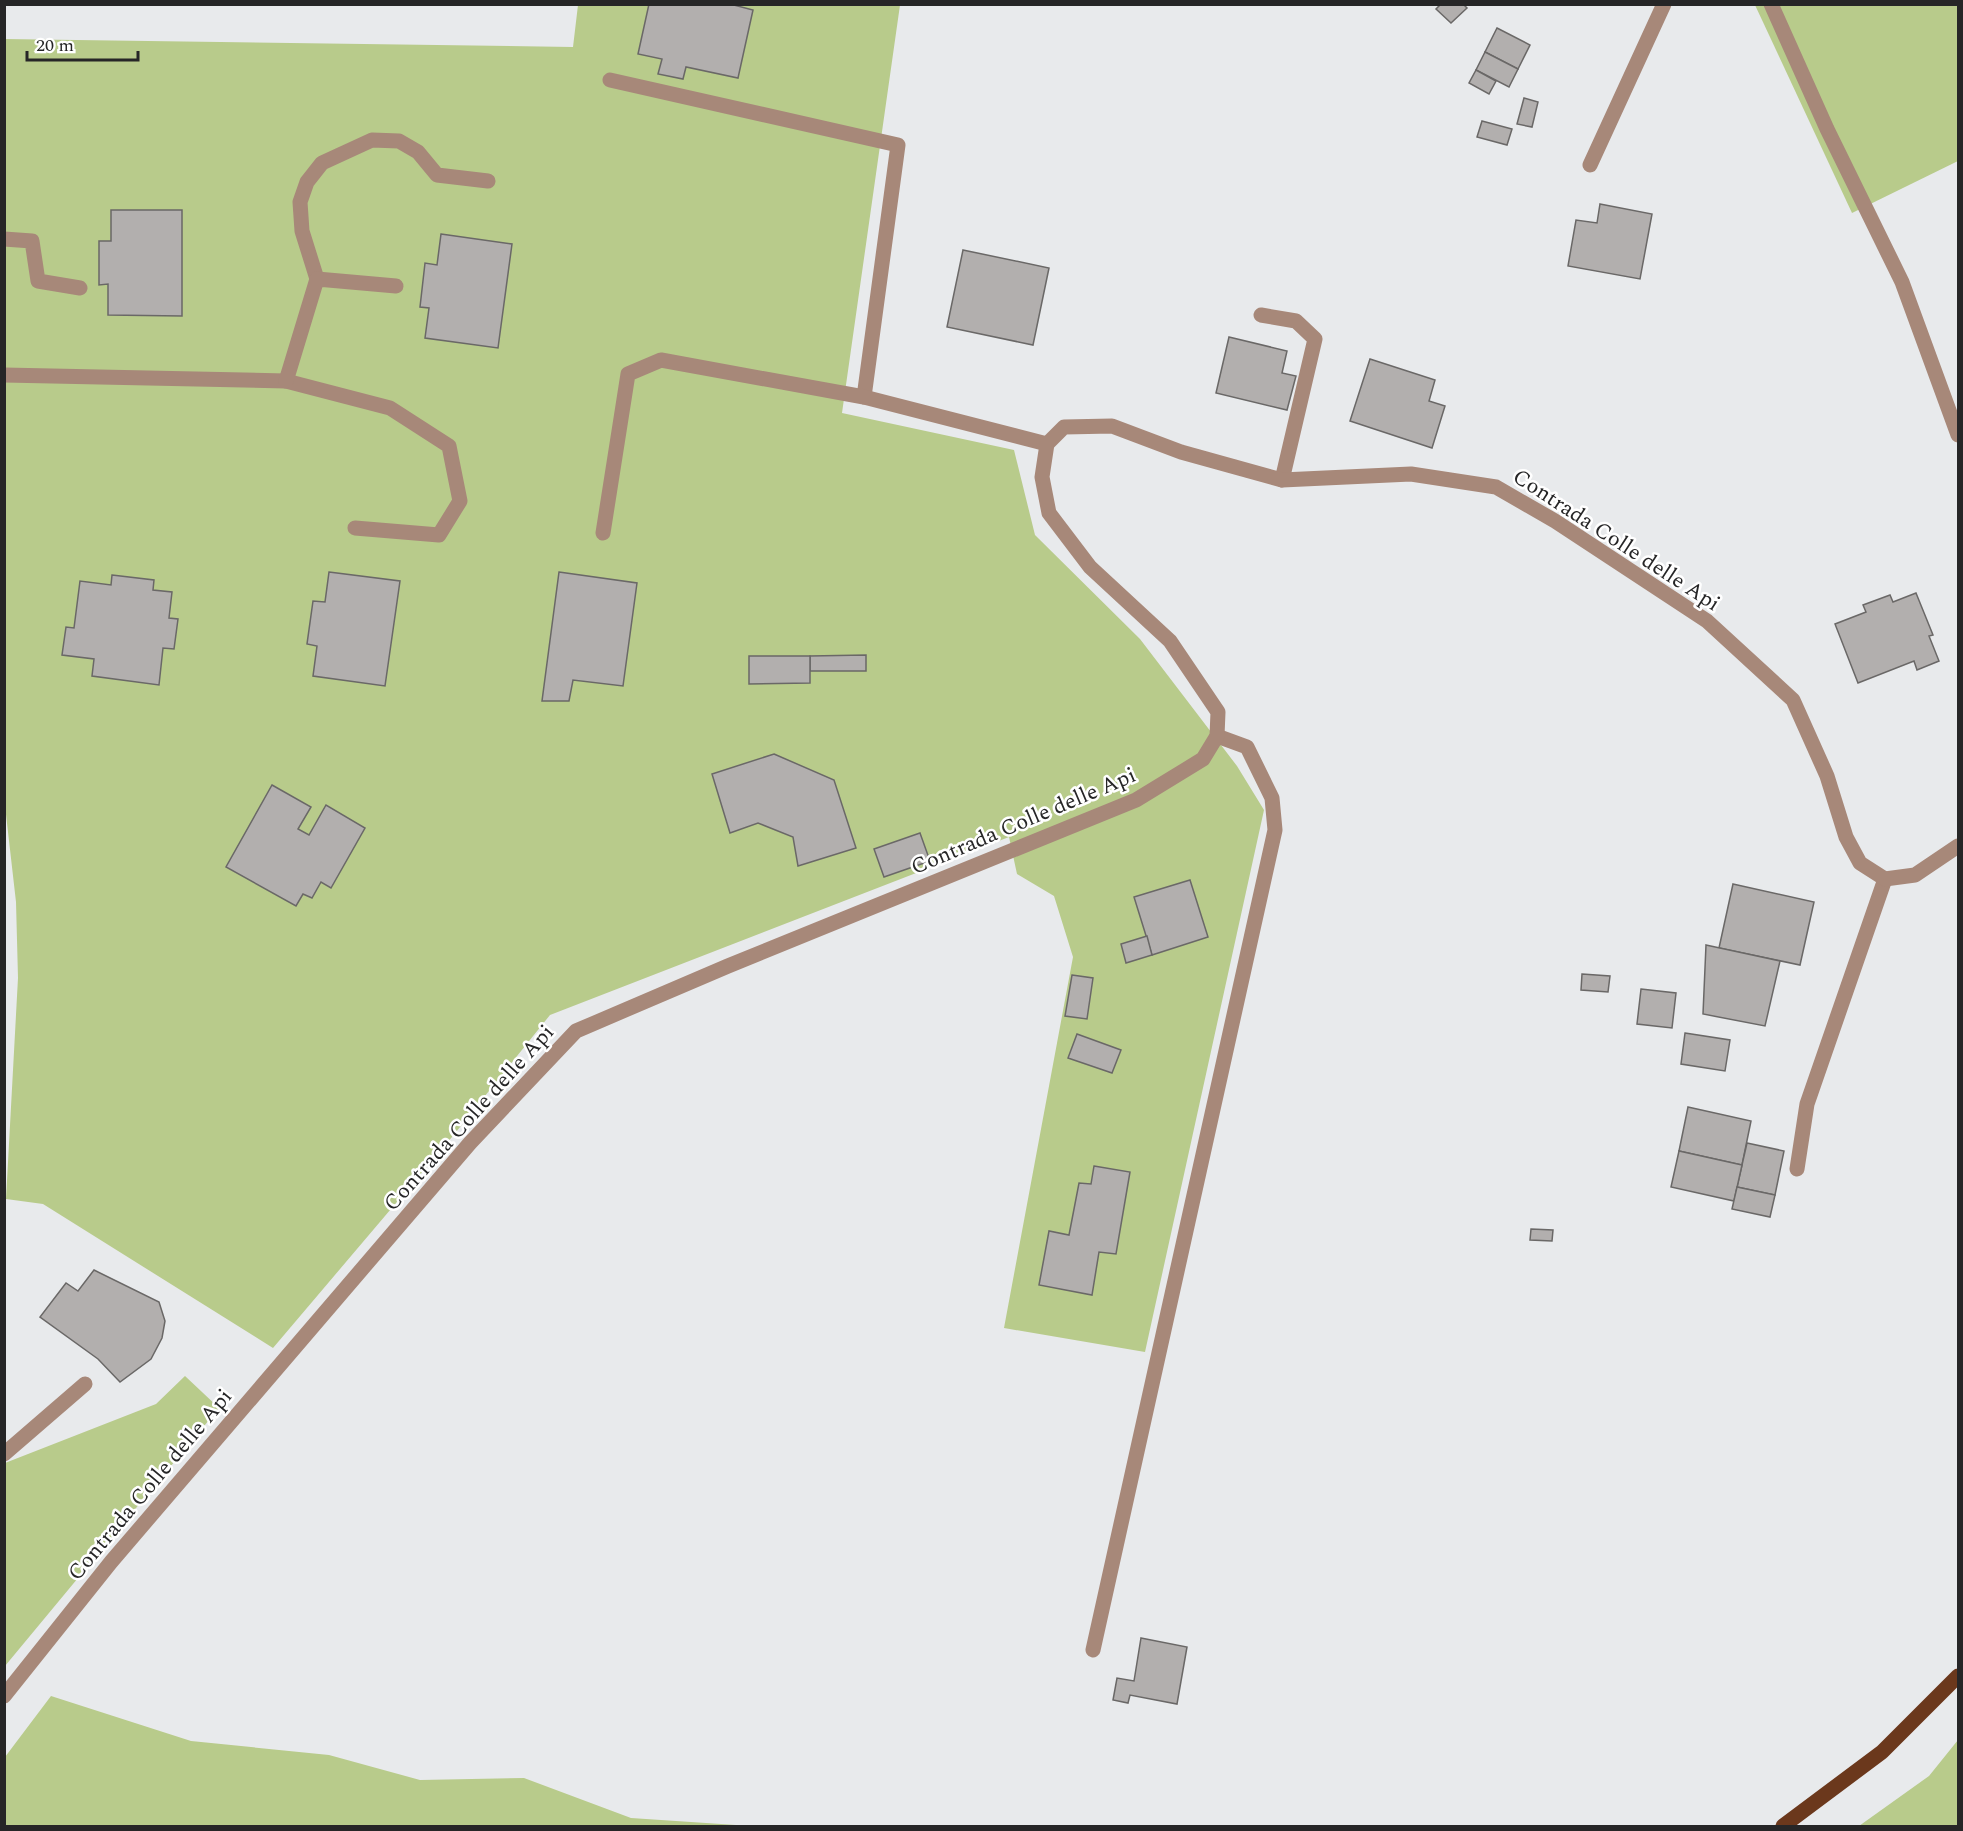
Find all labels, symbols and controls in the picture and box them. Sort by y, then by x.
scale bar [27,24,138,62]
text: 20 m [36,32,74,59]
street label: Contrada Colle delle Api [1506,461,1727,620]
street label: Contrada Colle delle Api [906,759,1141,884]
street label: Contrada Colle delle Api [376,1017,562,1219]
street label: Contrada Colle delle Api [60,1382,240,1588]

